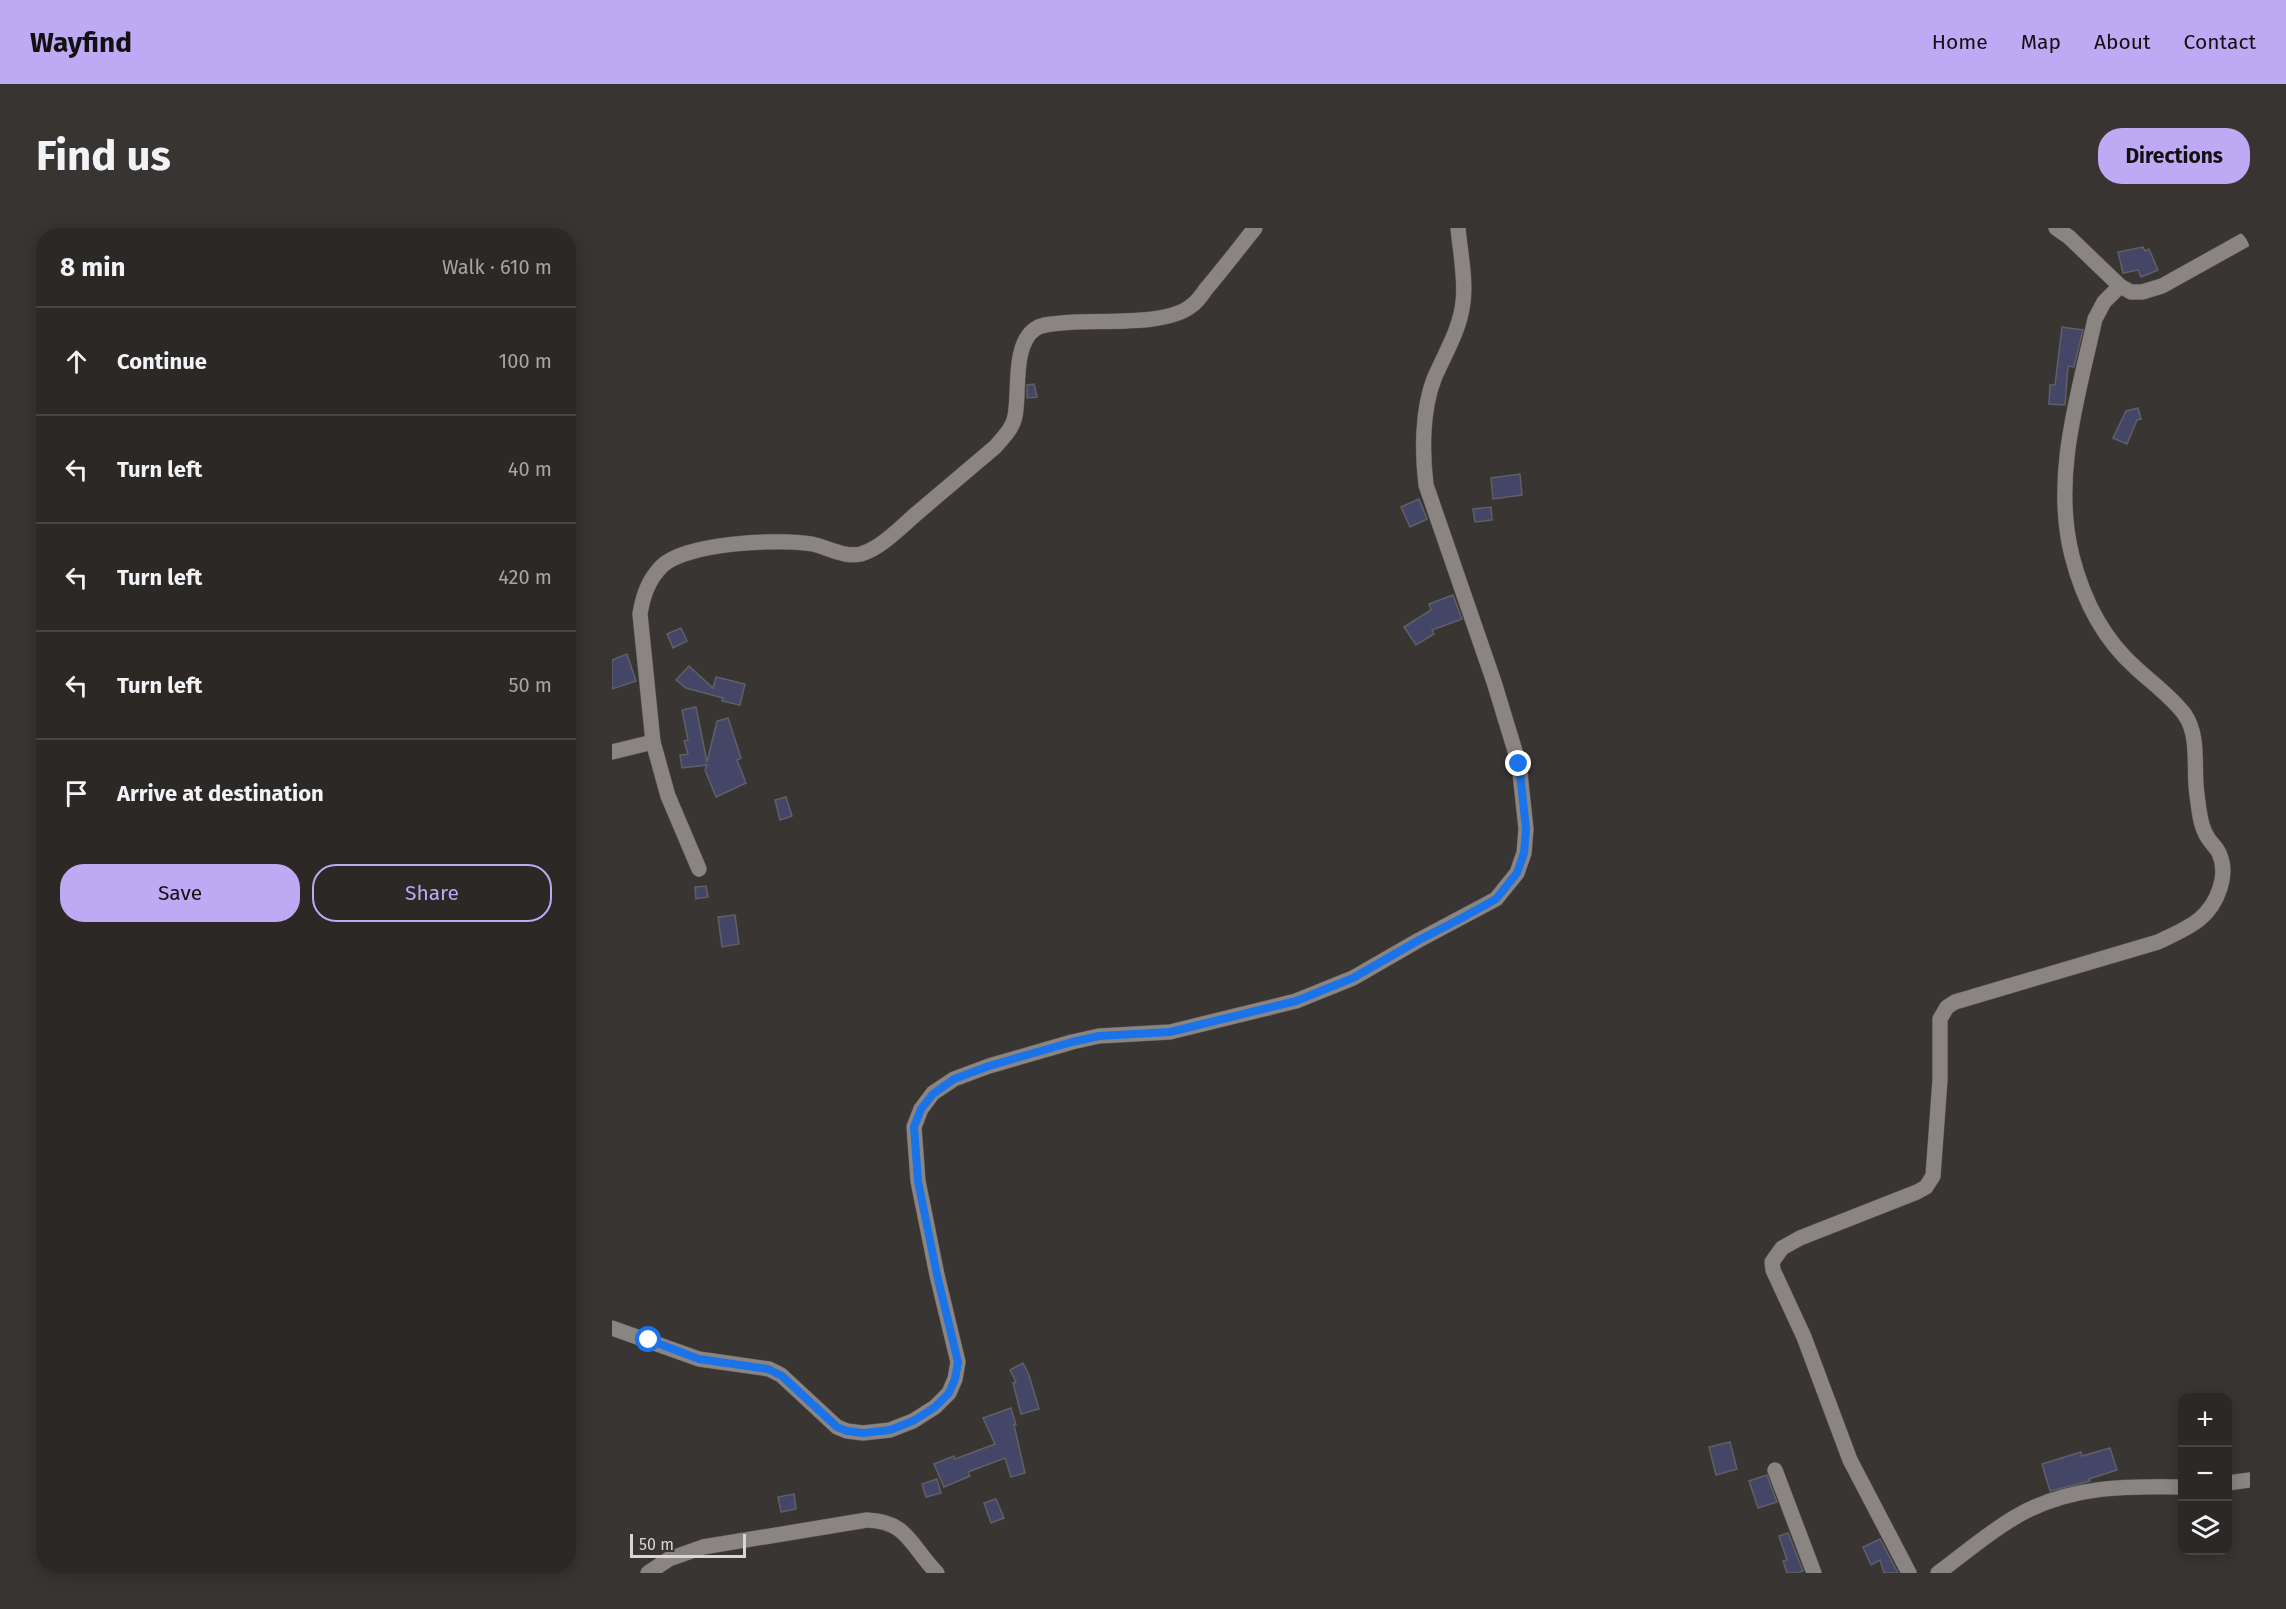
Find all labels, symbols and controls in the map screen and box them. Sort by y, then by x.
text: Wayfind [30,26,132,59]
text: Home [1932,29,1988,55]
text: Map [2021,29,2061,55]
text: About [2094,29,2151,55]
text: Contact [2184,29,2256,55]
button: Directions [2098,128,2250,184]
text: Find us [36,131,171,181]
text: 8 min [60,252,126,283]
text: Walk · 610 m [442,255,552,279]
icon: ahead [60,345,93,378]
text: Continue [117,348,207,375]
text: 100 m [499,349,552,373]
icon: left [60,453,93,486]
text: Turn left [117,456,202,483]
text: 40 m [508,457,552,481]
icon: left [60,561,93,594]
text: Turn left [117,564,202,591]
text: 420 m [498,565,552,589]
icon: left [60,669,93,702]
text: Turn left [117,672,202,699]
text: 50 m [508,673,552,697]
route end [1505,750,1531,776]
icon: arrive [60,777,93,810]
text: Arrive at destination [117,780,324,807]
button: Save [60,864,300,922]
button: Share [312,864,552,922]
route start [635,1326,661,1352]
map controls [2178,1393,2232,1555]
button: + [2178,1393,2232,1447]
button: − [2178,1447,2232,1501]
button: layers [2178,1501,2232,1555]
scale bar [630,1531,746,1558]
text: 50 m [639,1535,674,1554]

